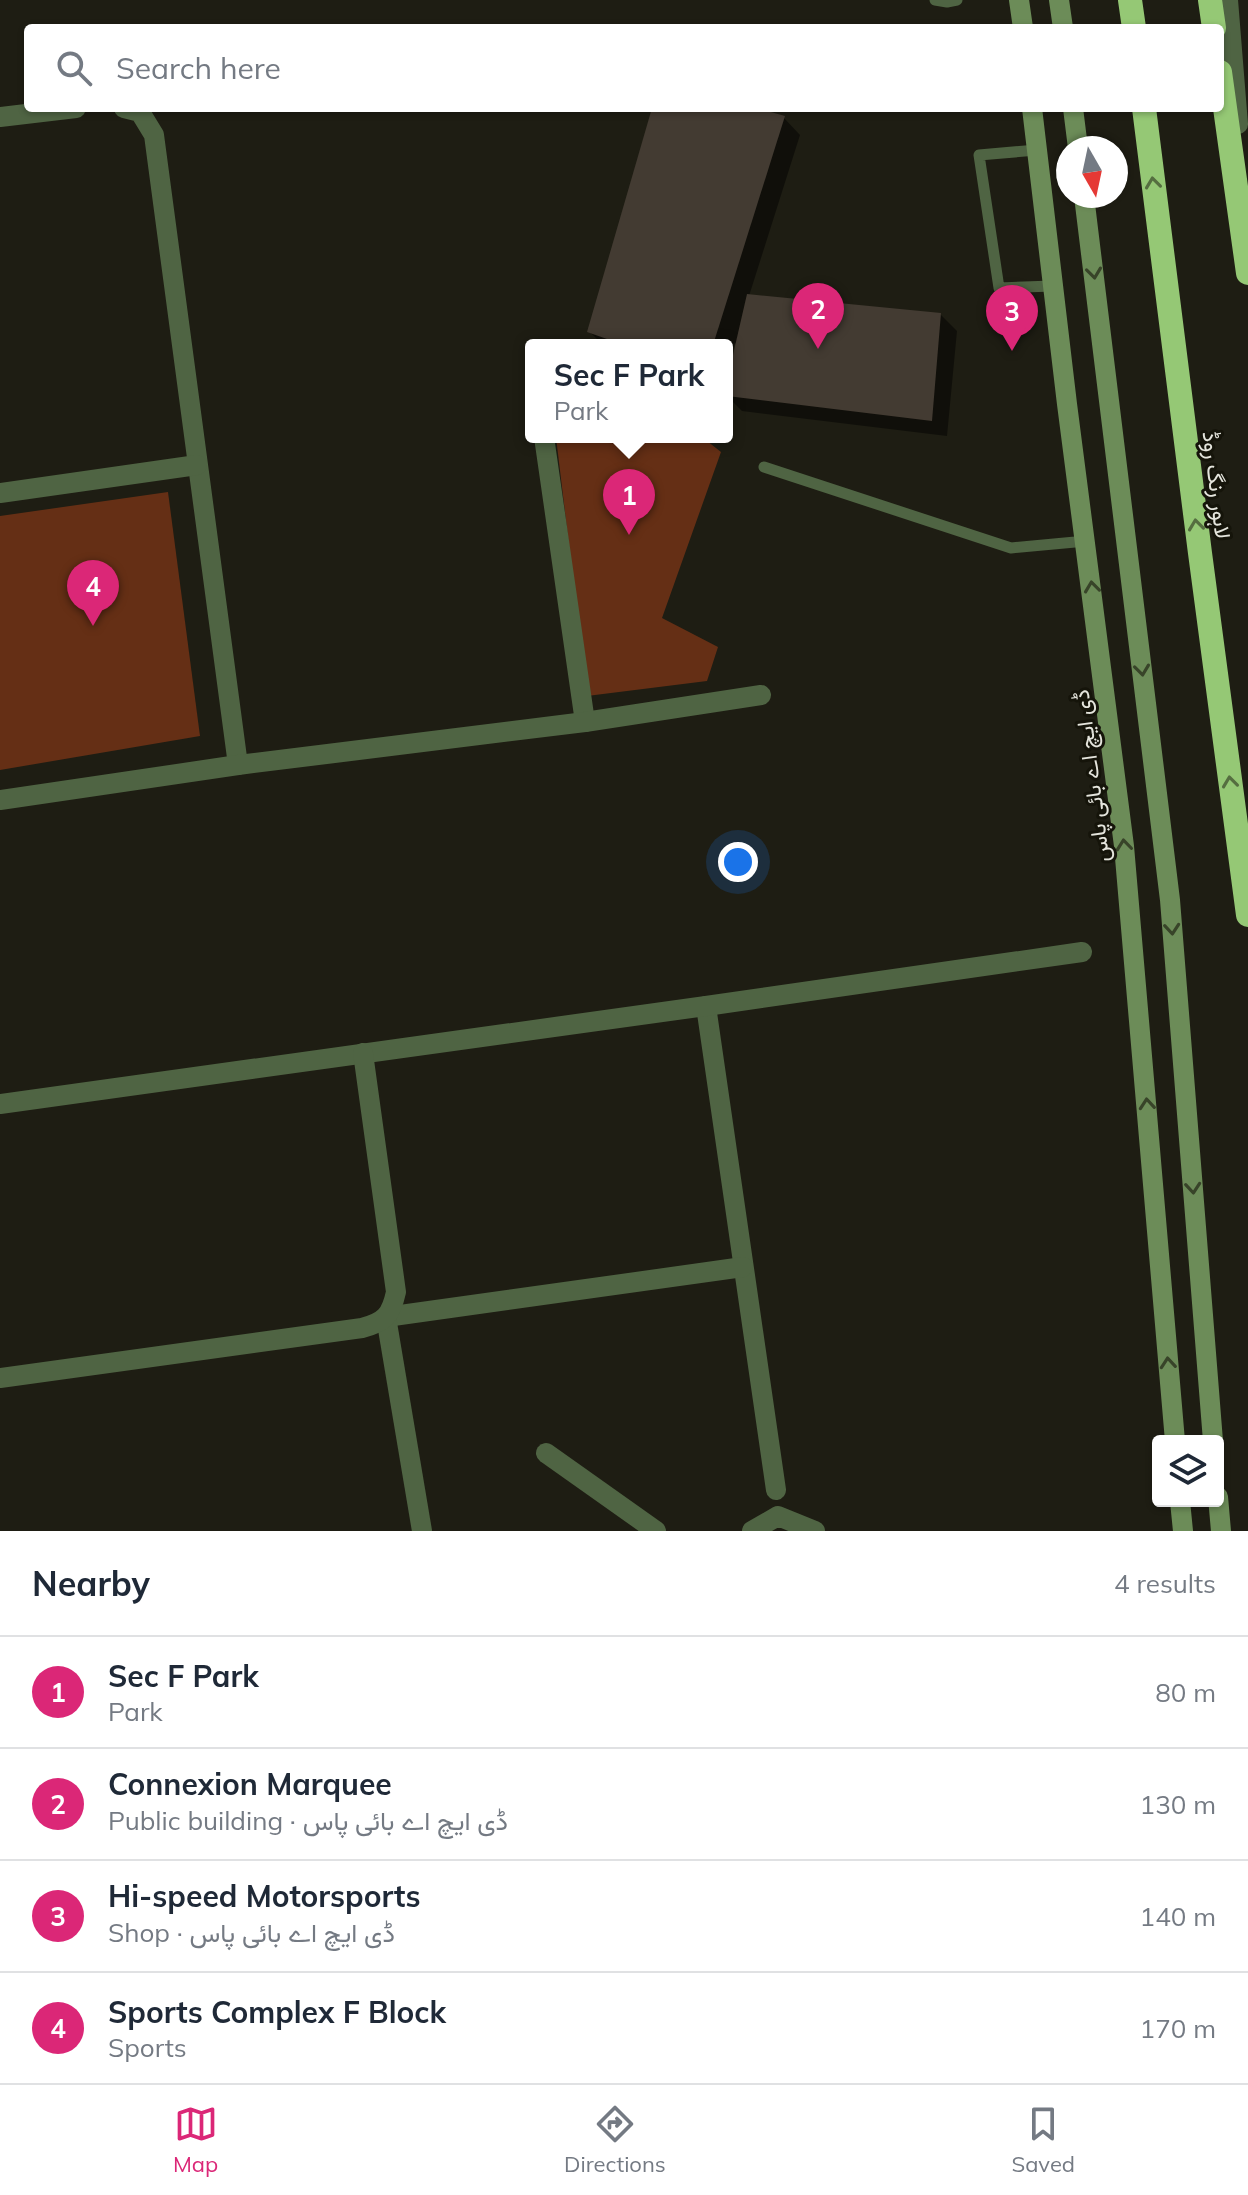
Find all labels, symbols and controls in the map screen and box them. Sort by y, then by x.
search box [24,24,1224,112]
icon: search [52,46,96,90]
text: Search here [116,49,281,87]
north arrow [1056,136,1128,208]
one-way arrow [1145,176,1162,189]
one-way arrow [1085,267,1102,280]
pin: 2 [792,283,844,349]
pin: 3 [986,285,1038,351]
popup [525,339,733,443]
text: Sec F Park [554,356,704,394]
text: Park [554,394,608,427]
street label: لاہور رنگ روڈ [1196,430,1237,540]
pin: 1 [603,469,655,535]
one-way arrow [1188,518,1205,531]
pin: 4 [67,560,119,626]
one-way arrow [1084,580,1101,594]
one-way arrow [1133,664,1150,677]
street label: ڈی ایچ اے بائی پاس [1067,688,1116,864]
one-way arrow [1222,776,1239,789]
one-way arrow [1116,838,1133,851]
your location [718,842,758,882]
one-way arrow [1163,923,1180,936]
one-way arrow [1138,1097,1155,1110]
one-way arrow [1184,1182,1201,1195]
one-way arrow [1160,1356,1177,1369]
map controls [1152,1435,1224,1507]
button: layers [1152,1435,1224,1507]
text: Nearby [32,1562,150,1605]
text: 4 results [1114,1567,1216,1600]
text: Sec F Park [108,1657,259,1695]
text: 1 [50,1676,66,1709]
text: 80 m [1155,1676,1216,1709]
text: Park [108,1695,163,1728]
text: Connexion Marquee [108,1765,392,1803]
text: 2 [50,1788,66,1821]
text: 130 m [1140,1788,1216,1821]
text: Public building · ڈی ایچ اے بائی پاس [108,1804,508,1837]
text: Hi-speed Motorsports [108,1877,420,1915]
text: 3 [50,1900,66,1933]
text: 140 m [1140,1900,1216,1933]
text: Shop · ڈی ایچ اے بائی پاس [108,1916,395,1949]
text: Sports Complex F Block [108,1993,446,2031]
text: 4 [50,2012,66,2045]
text: 170 m [1140,2012,1216,2045]
text: Sports [108,2031,187,2064]
tab: Map [173,2102,218,2178]
tab: Directions [564,2102,666,2178]
tab: Saved [1012,2102,1075,2178]

